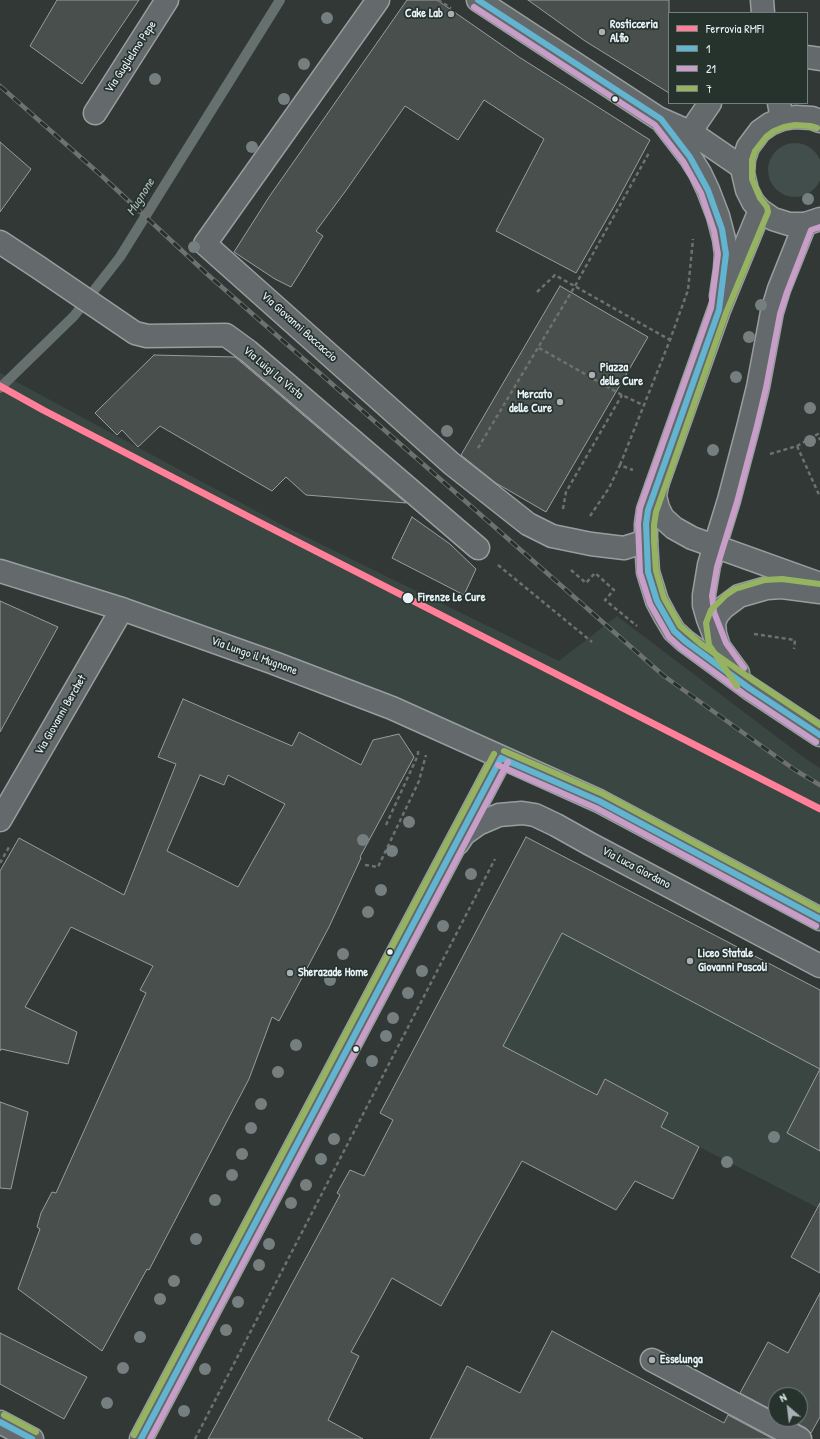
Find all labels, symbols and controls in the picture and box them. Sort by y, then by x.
place label: Cake Lab [405,7,443,21]
marker: Cake Lab [446,9,456,19]
legend [668,12,808,104]
street label: Via Guglielmo Pepe [102,18,160,96]
place label: Rosticceria Alfio [610,18,658,46]
text: Ferrovia RMFI [706,20,764,37]
marker: Rosticceria Alfio [597,27,607,37]
text: 1 [706,40,710,57]
text: 21 [706,60,716,77]
text: 7 [706,80,712,97]
unlabelled marker [610,94,620,104]
water label: Mugnone [124,176,158,218]
street label: Via Giovanni Boccaccio [258,289,340,365]
street label: Via Luigi La Vista [240,344,306,402]
place label: Piazza delle Cure [600,361,643,389]
marker: Piazza delle Cure [587,370,597,380]
place label: Mercato delle Cure [509,388,552,416]
marker: Mercato delle Cure [555,397,565,407]
marker: Firenze Le Cure [401,591,415,605]
place label: Firenze Le Cure [418,591,485,605]
street label: Via Lungo il Mugnone [209,634,299,678]
street label: Via Giovanni Berchet [32,672,90,758]
street label: Via Luca Giordano [599,844,673,892]
unlabelled marker [385,947,395,957]
place label: Liceo Statale Giovanni Pascoli [698,947,768,975]
marker: Liceo Statale Giovanni Pascoli [685,956,695,966]
place label: Sherazade Home [298,966,368,980]
marker: Sherazade Home [285,968,295,978]
unlabelled marker [351,1044,361,1054]
place label: Esselunga [660,1353,703,1367]
marker: Esselunga [647,1355,657,1365]
north arrow [768,1387,808,1427]
text: N [777,1390,789,1405]

